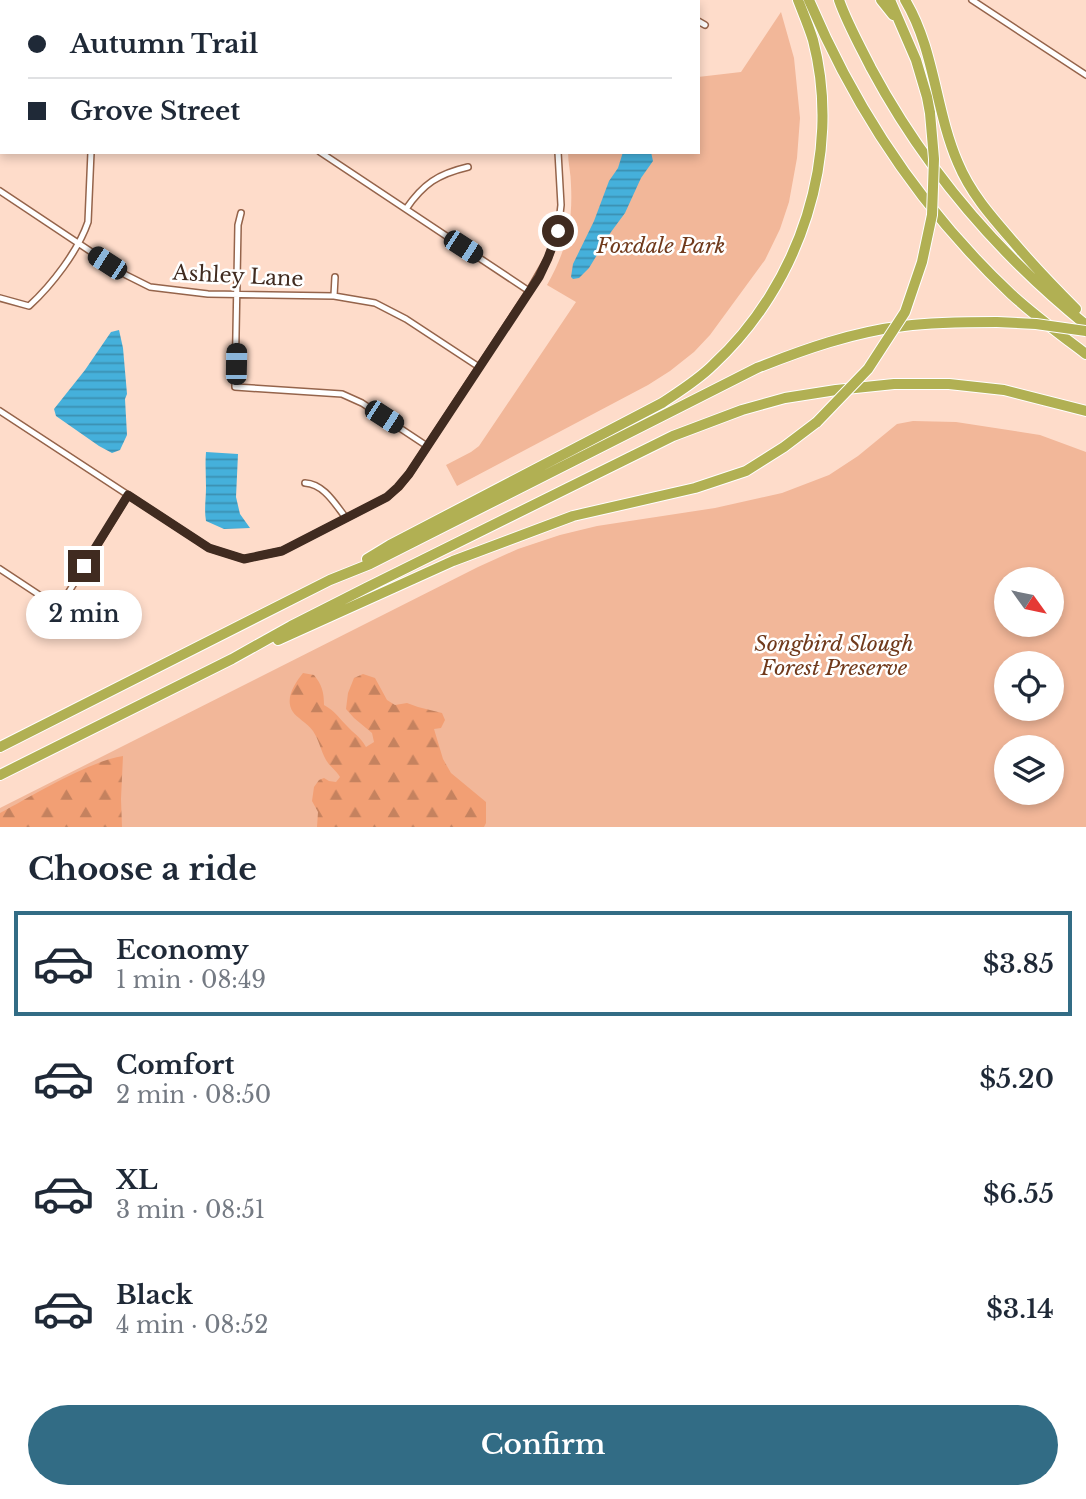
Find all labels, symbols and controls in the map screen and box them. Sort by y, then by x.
text: Autumn Trail [70,28,258,60]
text: Grove Street [70,95,240,127]
route start [542,215,574,247]
car [440,227,487,267]
park label: Foxdale Park [596,233,725,259]
car [84,243,131,283]
street label: Ashley Lane [171,260,304,292]
car [226,343,247,385]
car [361,397,408,437]
route end [68,550,100,582]
north arrow [994,567,1064,637]
map controls [994,567,1064,805]
callout: 2 min [26,590,142,640]
text: 2 min [49,600,119,628]
park label: Songbird Slough Forest Preserve [754,631,914,681]
button: locate [994,651,1064,721]
button: layers [994,735,1064,805]
text: Choose a ride [28,849,257,889]
icon: car [32,932,95,995]
text: Economy [116,934,249,966]
text: $3.85 [983,948,1054,980]
text: 1 min · 08:49 [116,966,266,994]
icon: car [32,1047,95,1110]
text: Comfort [116,1049,234,1081]
text: $5.20 [980,1063,1054,1095]
text: 2 min · 08:50 [116,1081,271,1109]
icon: car [32,1162,95,1225]
text: XL [116,1164,158,1196]
text: $6.55 [983,1178,1054,1210]
text: 3 min · 08:51 [116,1196,265,1224]
icon: car [32,1277,95,1340]
text: Black [116,1279,193,1311]
text: $3.14 [986,1293,1054,1325]
text: 4 min · 08:52 [116,1311,268,1339]
button: Confirm [28,1405,1058,1485]

